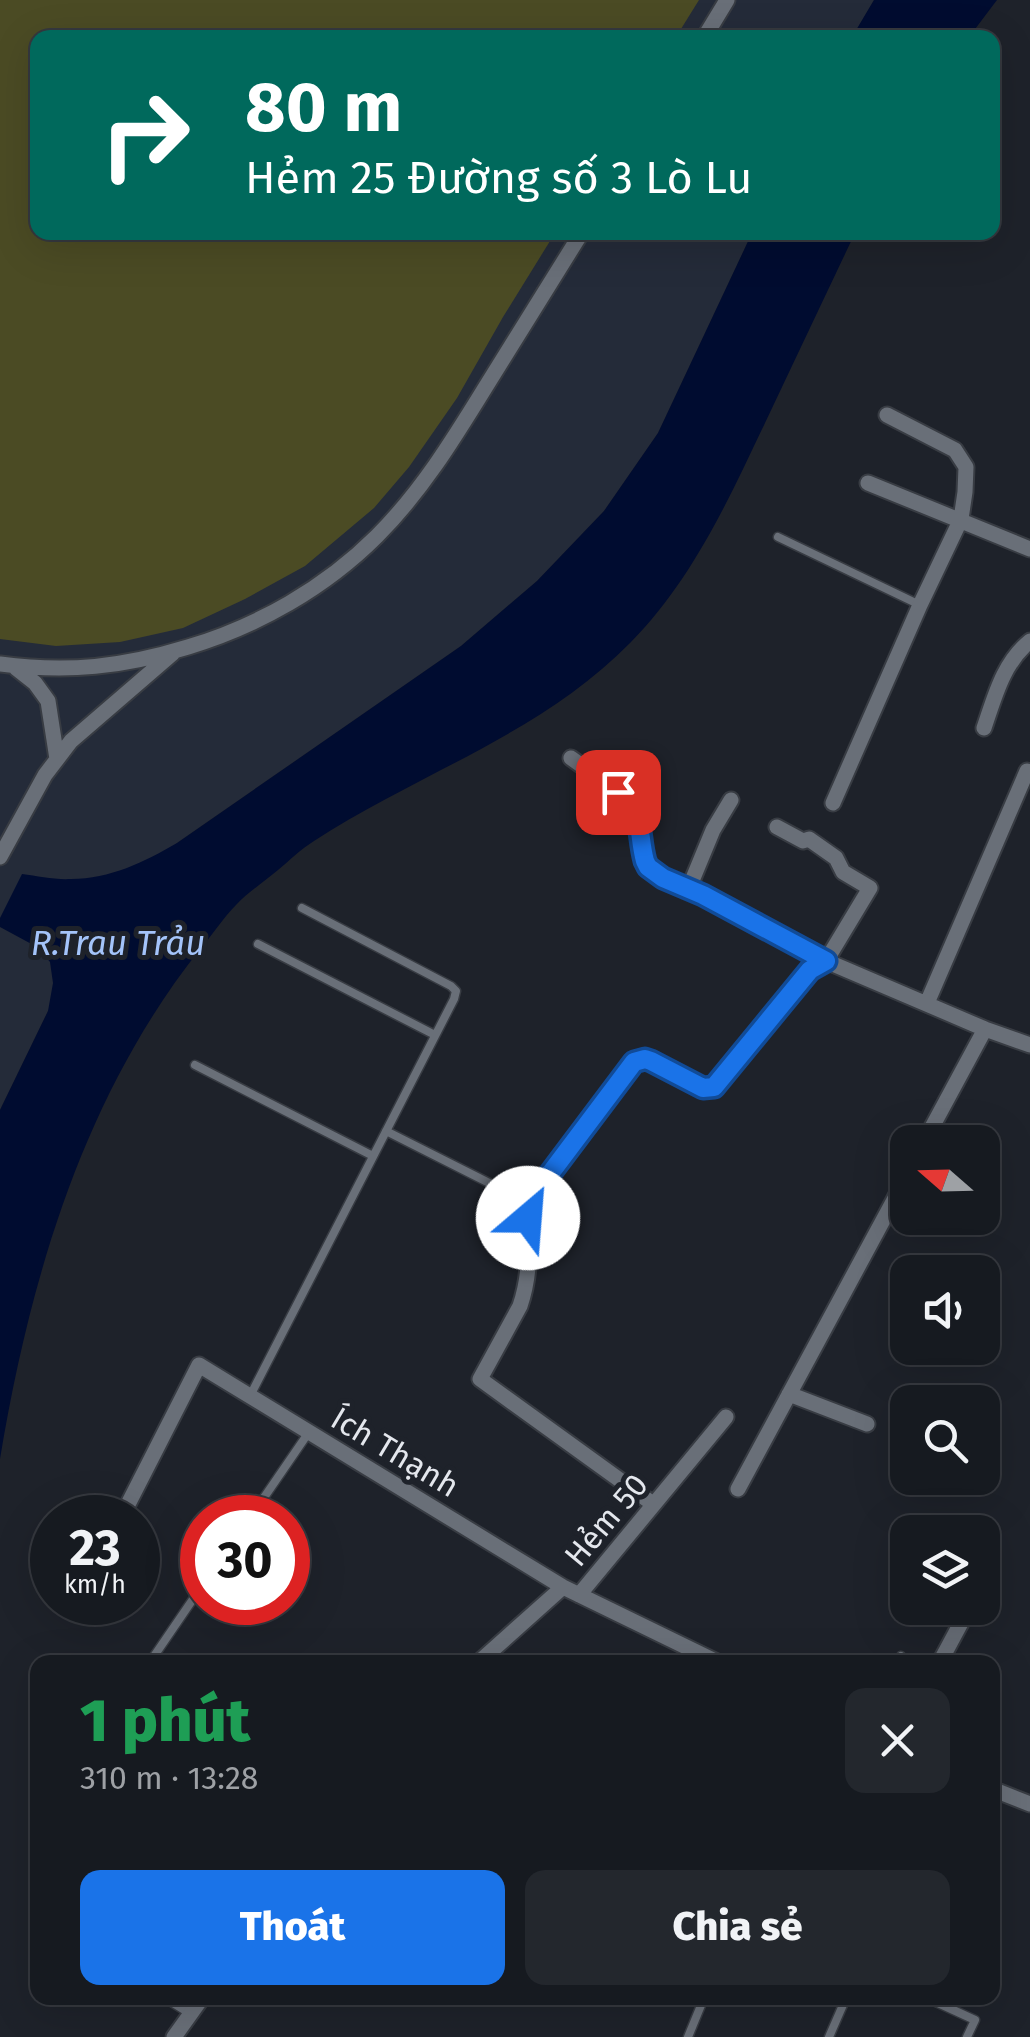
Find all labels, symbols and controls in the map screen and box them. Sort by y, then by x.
text: 80 m [245,66,402,150]
icon: right [80,70,210,200]
text: Hẻm 25 Đường số 3 Lò Lu [245,151,753,205]
pin [576,750,661,835]
icon: arrive [591,765,646,820]
water label: R.Trau Trảu [31,922,205,964]
north arrow [890,1125,1000,1235]
map controls [890,1125,1000,1625]
position arrow [476,1166,580,1270]
button: sound [890,1255,1000,1365]
button: search [890,1385,1000,1495]
street label: Ích Thạnh [324,1399,466,1505]
street label: Hẻm 50 [556,1466,656,1574]
speed limit sign: 30 [180,1495,310,1625]
button: layers [890,1515,1000,1625]
text: 23 [69,1518,121,1578]
text: km/h [64,1570,126,1600]
text: 1 phút [80,1685,250,1757]
button: close [845,1688,950,1793]
text: 310 m · 13:28 [80,1759,258,1797]
button: Thoát [80,1870,505,1985]
button: Chia sẻ [525,1870,950,1985]

